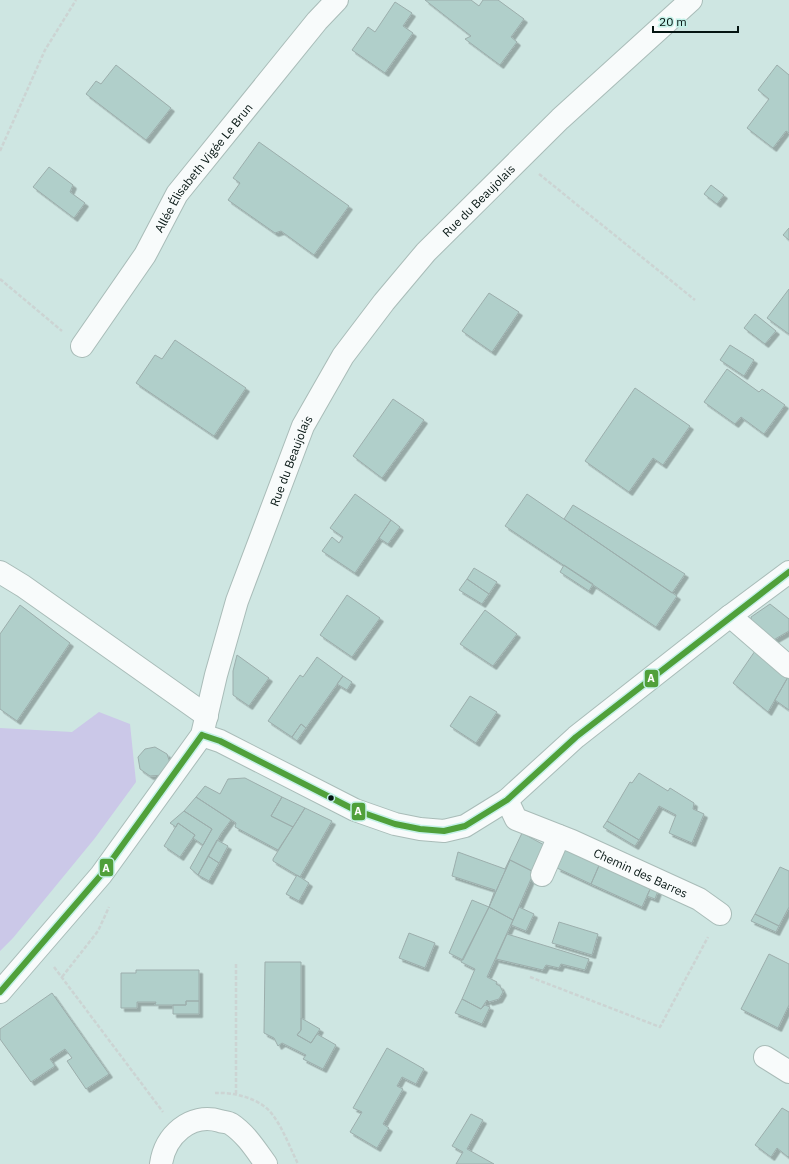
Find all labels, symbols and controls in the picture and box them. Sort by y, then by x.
scale bar [653,8,738,34]
text: 20 m [659,14,687,29]
street label: Allée Élisabeth Vigée Le Brun [151,100,255,235]
street label: Rue du Beaujolais [439,161,518,240]
street label: Rue du Beaujolais [266,412,315,508]
line badge: A [644,669,659,688]
text: A [647,671,655,685]
unlabelled marker [326,793,336,803]
line badge: A [351,802,366,821]
text: A [354,804,362,818]
street label: Chemin des Barres [592,845,691,901]
line badge: A [99,858,114,877]
text: A [102,861,110,875]

